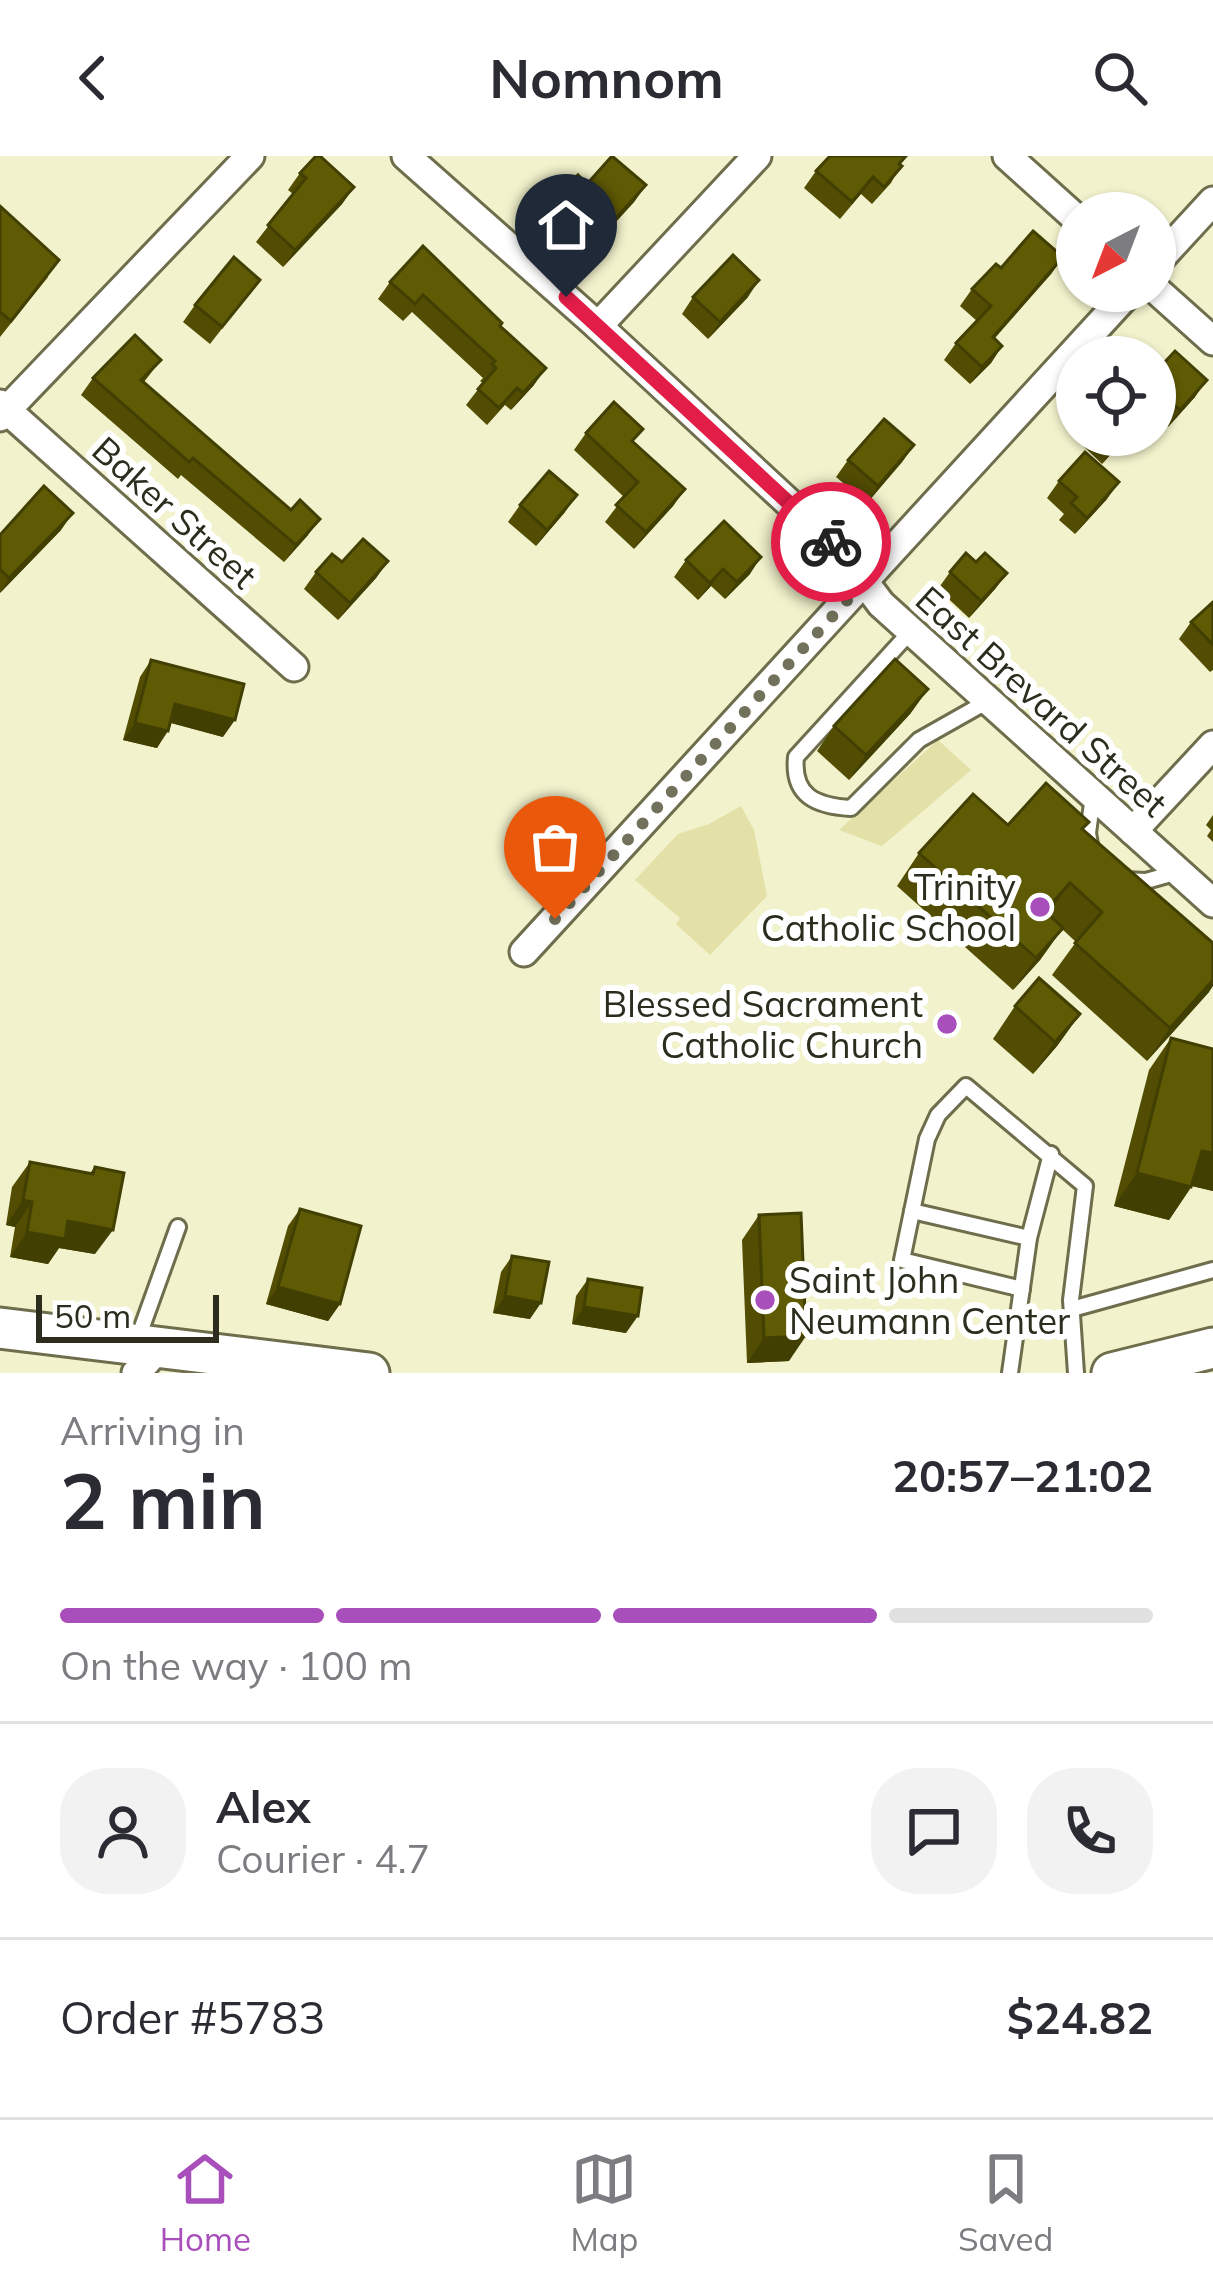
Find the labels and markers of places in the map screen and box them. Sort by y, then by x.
pin [515,174,617,297]
pin [504,796,606,919]
place label: Trinity Catholic School [761,864,1016,950]
marker: Trinity Catholic School [1027,894,1053,920]
place label: Blessed Sacrament Catholic Church [603,981,923,1067]
marker: Blessed Sacrament Catholic Church [934,1011,960,1037]
place label: Saint John Neumann Center [789,1257,1070,1343]
marker: Saint John Neumann Center [752,1287,778,1313]

